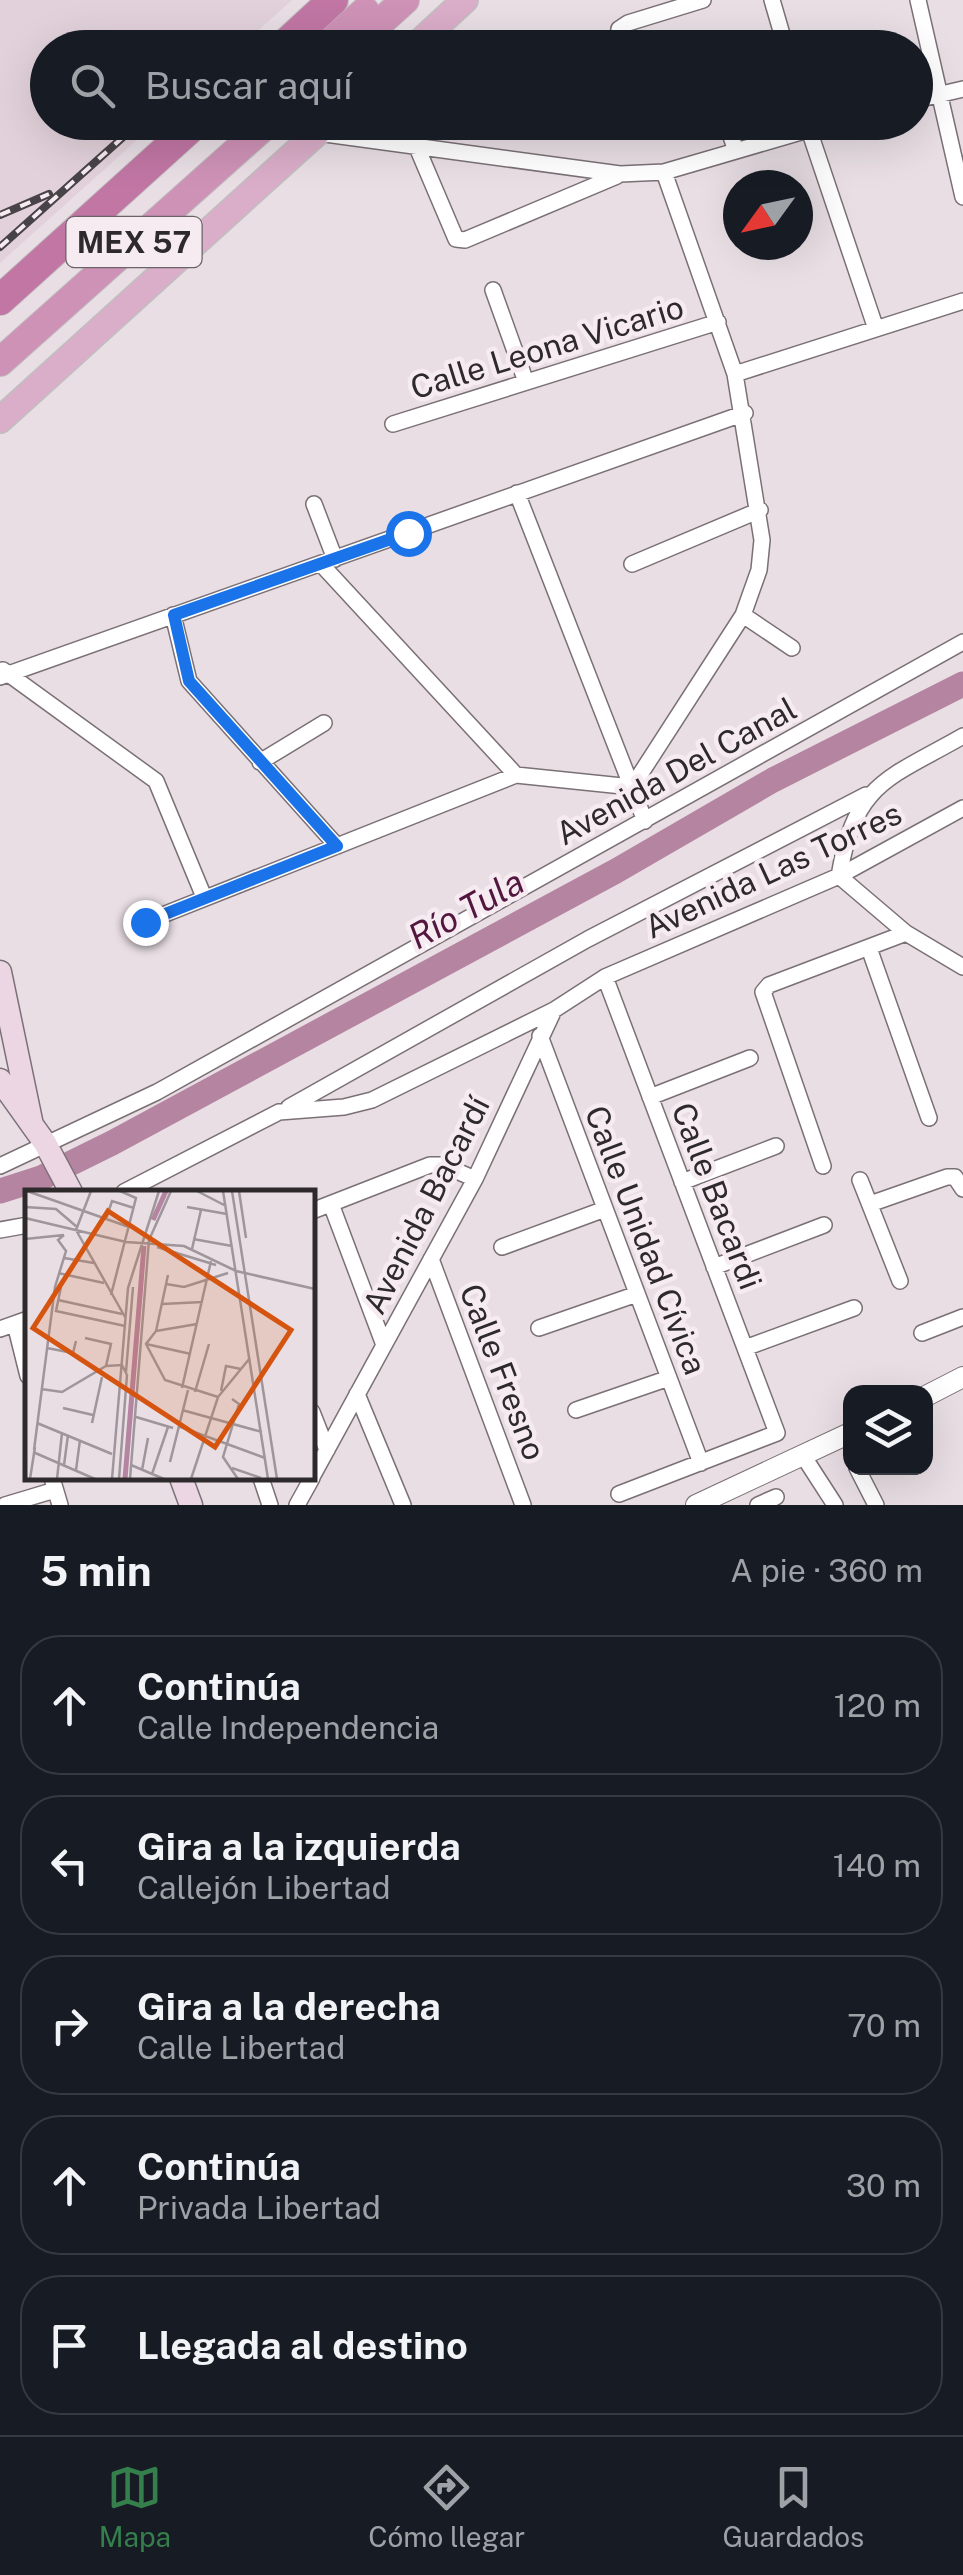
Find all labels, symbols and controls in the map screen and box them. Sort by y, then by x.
search box [30,30,933,140]
icon: search [65,58,120,113]
text: Buscar aquí [145,63,352,108]
north arrow [723,170,813,260]
road number: MEX 57 [66,217,202,267]
street label: Calle Leona Vicario [406,288,688,406]
route start [386,511,432,557]
street label: Avenida Del Canal [549,690,803,852]
street label: Avenida Las Torres [639,794,907,946]
water label: Río Tula [401,861,531,957]
route end [123,900,169,946]
street label: Avenida Bacardí [355,1089,497,1320]
street label: Calle Bacardi [664,1098,770,1294]
street label: Calle Unidad Cívica [578,1101,714,1379]
inset map [25,1190,315,1480]
street label: Calle Fresno [453,1279,553,1465]
map controls [843,1385,933,1475]
button: layers [843,1385,933,1475]
text: 5 min [40,1546,152,1595]
text: A pie · 360 m [730,1552,923,1589]
text: Continúa [137,1664,301,1709]
icon: ahead [42,1678,97,1733]
text: 120 m [834,1687,921,1724]
text: Calle Independencia [137,1709,439,1746]
text: Gira a la izquierda [137,1824,461,1869]
icon: left [42,1838,97,1893]
text: 140 m [833,1847,921,1884]
text: Callejón Libertad [137,1869,390,1906]
text: Gira a la derecha [137,1984,441,2029]
icon: right [42,1998,97,2053]
text: 70 m [847,2007,921,2044]
text: Calle Libertad [137,2029,345,2066]
text: Continúa [137,2144,301,2189]
icon: ahead [42,2158,97,2213]
text: 30 m [846,2167,921,2204]
text: Privada Libertad [137,2189,381,2226]
icon: arrive [42,2318,97,2373]
text: Llegada al destino [137,2323,468,2368]
tab: Mapa [99,2460,171,2553]
tab: Cómo llegar [368,2460,525,2553]
tab: Guardados [722,2460,864,2553]

